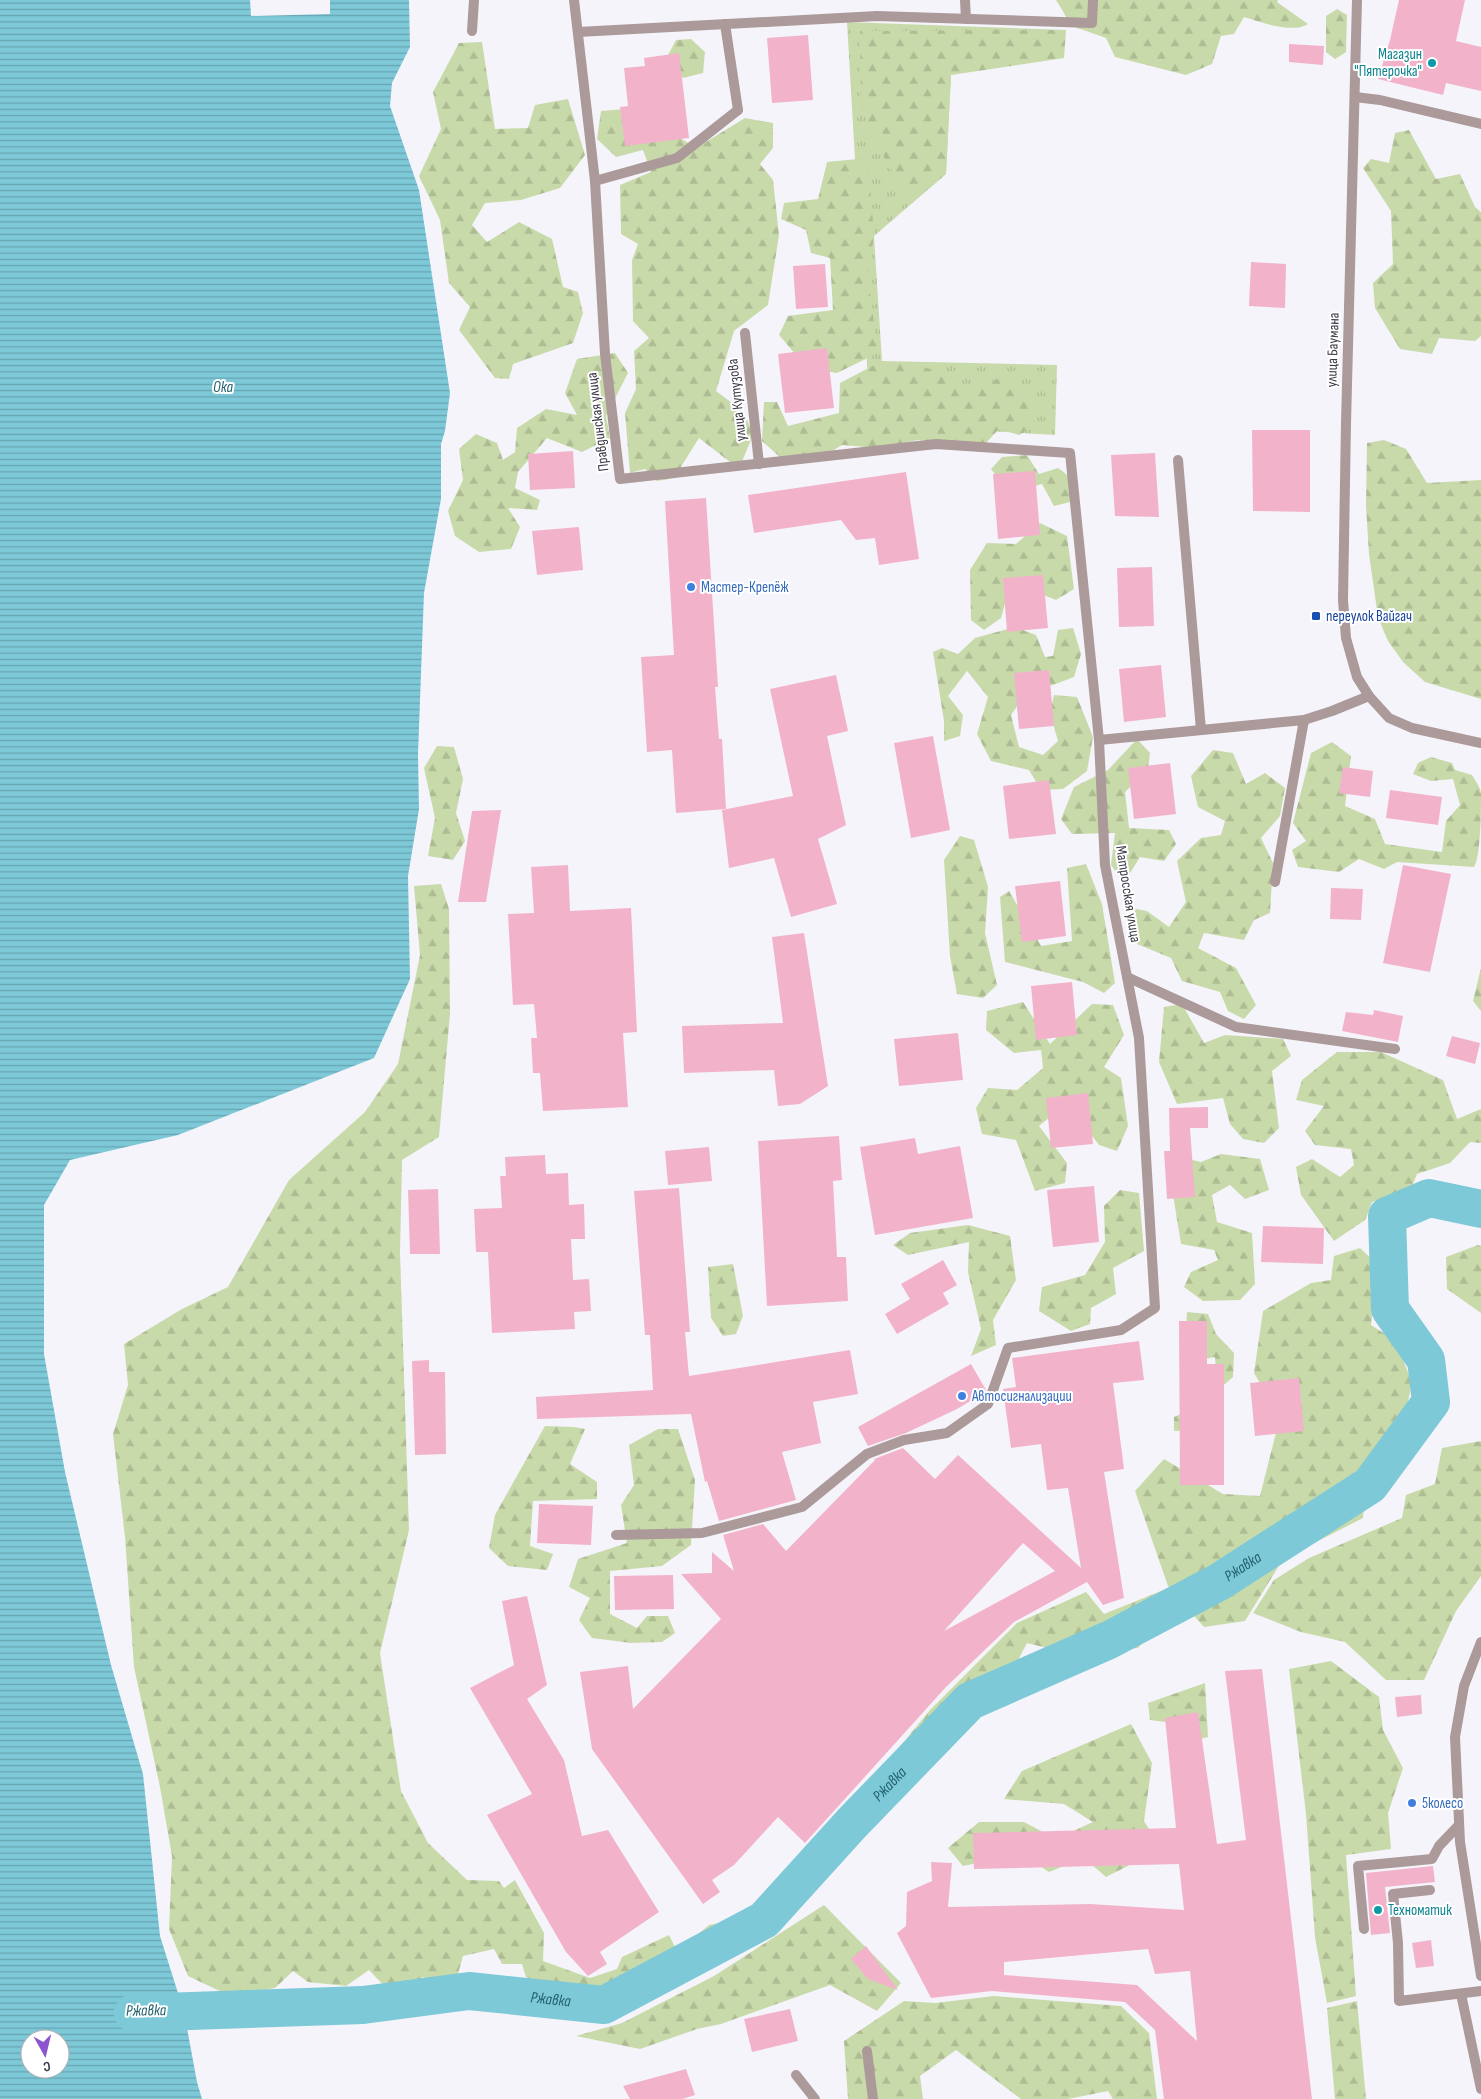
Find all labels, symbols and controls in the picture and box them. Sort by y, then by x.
place label: Магазин "Пятерочка" [1354,45,1422,81]
marker: Магазин "Пятерочка" [1426,57,1438,69]
street label: улица Баумана [1322,312,1344,388]
street label: улица Кутузова [723,358,751,442]
street label: Правдинская улица [582,371,613,473]
water label: Ока [213,378,234,397]
place label: Мастер-Крепёж [701,578,788,597]
marker: Мастер-Крепёж [685,581,697,593]
place label: переулок Вайгач [1326,607,1412,626]
marker: переулок Вайгач [1310,610,1322,622]
street label: Матросская улица [1111,844,1145,944]
place label: Автосигнализации [971,1387,1072,1406]
marker: Автосигнализации [956,1390,968,1402]
water label: Ржавка [1221,1548,1265,1586]
water label: Ржавка [869,1763,911,1805]
place label: 5колесо [1422,1794,1463,1813]
marker: 5колесо [1406,1797,1418,1809]
place label: Техноматик [1388,1901,1452,1920]
marker: Техноматик [1372,1904,1384,1916]
water label: Ржавка [529,1988,572,2011]
water label: Ржавка [126,2001,167,2021]
north arrow [20,2029,70,2079]
text: С [42,2057,51,2075]

